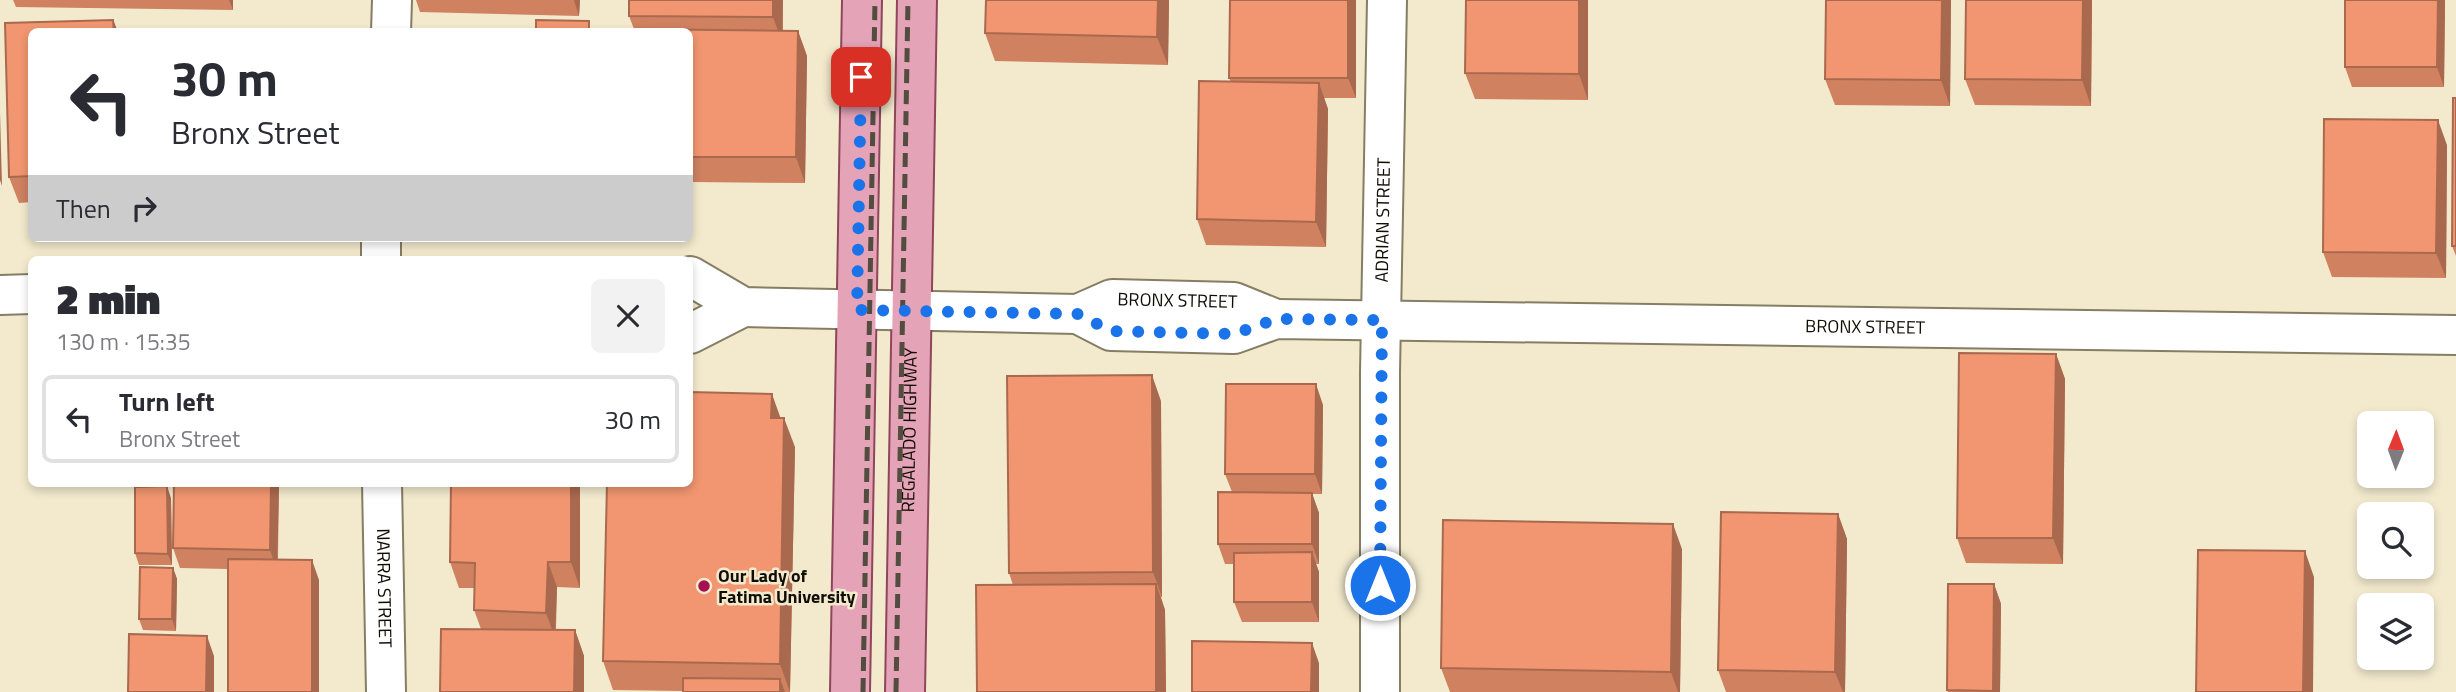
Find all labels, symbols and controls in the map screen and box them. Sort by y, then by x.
text: 30 m [171,40,278,115]
pin [831,47,891,107]
icon: left [56,56,147,147]
icon: arrive [842,58,880,96]
text: Bronx Street [171,108,340,156]
street label: ADRIAN STREET [1368,157,1397,283]
text: Then [56,189,111,228]
icon: right [125,189,163,227]
text: 2 min [56,266,160,330]
button: close [591,279,665,353]
street label: BRONX STREET [1117,285,1238,315]
street label: BRONX STREET [1805,312,1926,341]
text: 130 m · 15:35 [56,324,191,359]
street label: REGALADO HIGHWAY [894,347,924,513]
text: Turn left [119,382,214,421]
icon: left [60,400,98,438]
text: 30 m [604,400,661,439]
north arrow [2357,411,2434,488]
map controls [2357,411,2434,670]
text: Bronx Street [119,421,240,456]
button: search [2357,502,2434,579]
street label: NARRA STREET [370,528,399,648]
position arrow [1343,548,1417,622]
place label: Our Lady of Fatima University [718,562,856,610]
marker: Our Lady of Fatima University [696,578,712,594]
button: layers [2357,593,2434,670]

